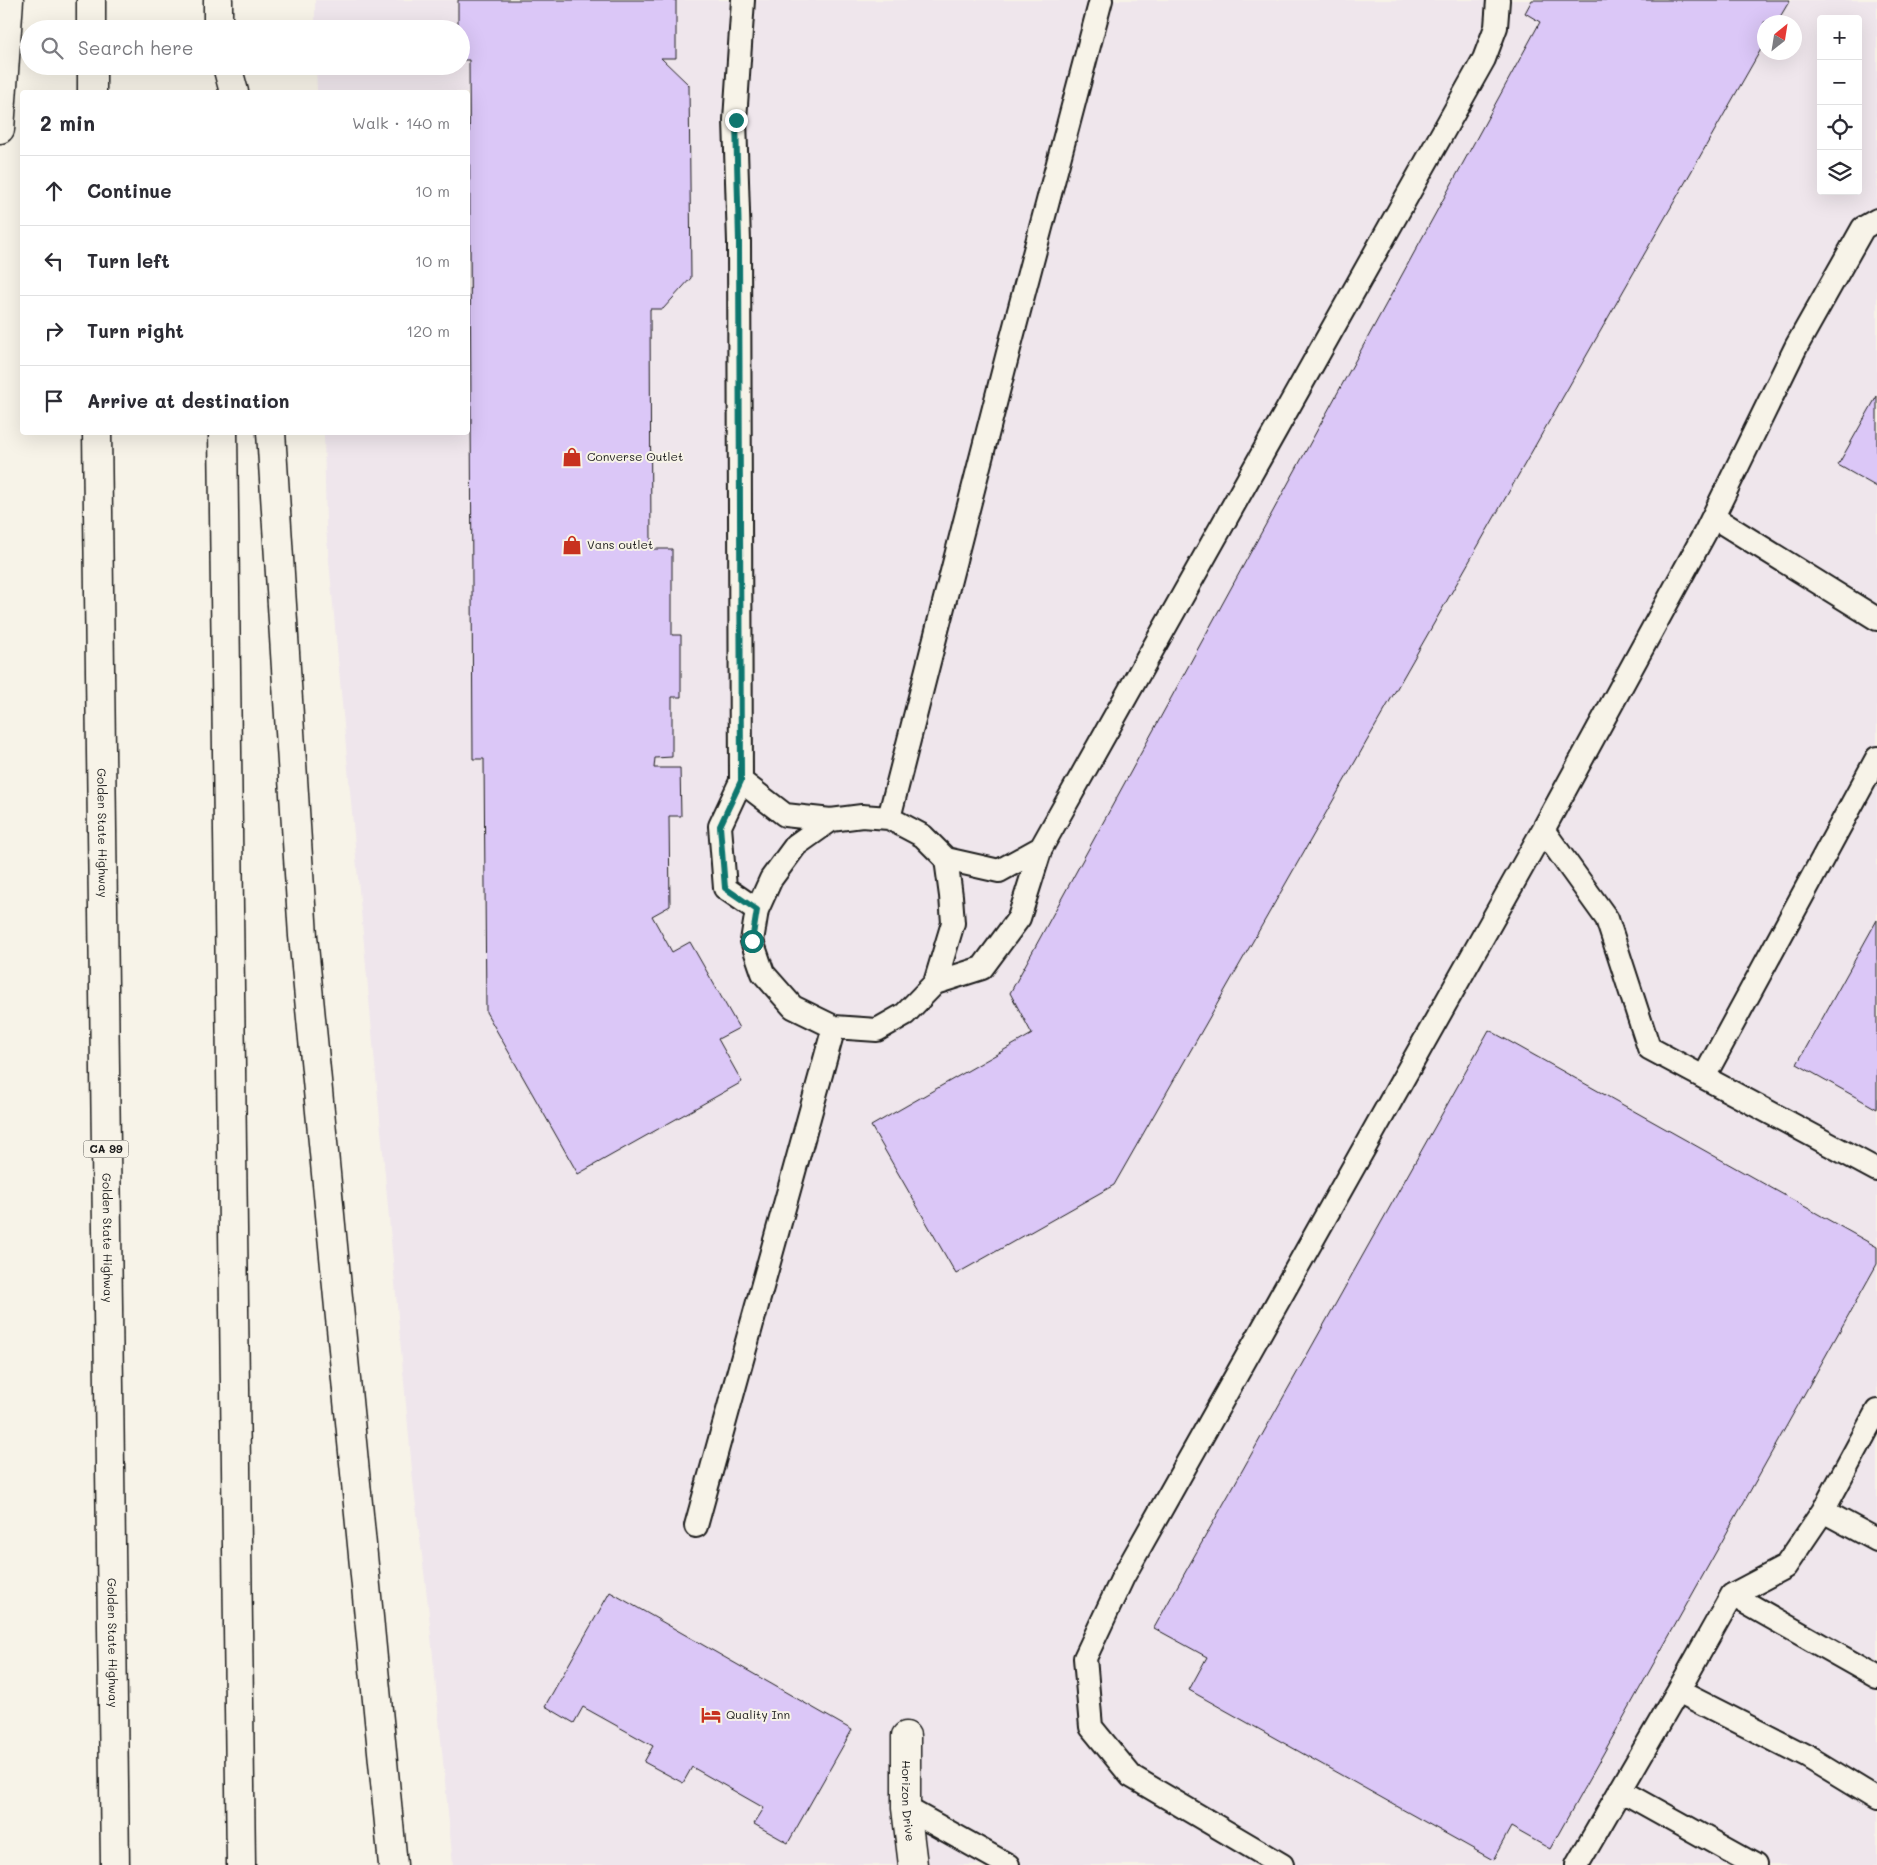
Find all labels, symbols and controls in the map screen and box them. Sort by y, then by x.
north arrow [1757,15,1802,60]
map controls [1817,15,1862,195]
button: + [1817,15,1862,60]
search box [20,20,470,75]
icon: search [38,34,66,62]
text: Search here [78,35,194,60]
button: − [1817,60,1862,105]
button: locate [1817,105,1862,150]
text: 2 min [40,109,95,136]
route end [725,109,748,132]
text: Walk · 140 m [352,112,450,133]
button: layers [1817,150,1862,195]
icon: ahead [40,177,68,205]
text: Continue [87,178,172,203]
text: 10 m [415,180,450,201]
icon: left [40,247,68,275]
text: Turn left [87,248,170,273]
text: 10 m [415,250,450,271]
icon: right [40,317,68,345]
text: Turn right [87,318,184,343]
text: 120 m [406,320,450,341]
icon: arrive [40,387,68,415]
text: Arrive at destination [87,388,290,413]
shop icon: Converse Outlet [561,446,583,468]
place label: Converse Outlet [587,448,683,464]
shop icon: Vans outlet [561,534,583,556]
place label: Vans outlet [587,536,653,552]
street label: Golden State Highway [94,768,112,898]
route start [741,930,764,953]
road number: CA 99 [84,1140,128,1158]
street label: Golden State Highway [99,1173,117,1303]
street label: Golden State Highway [104,1578,122,1708]
hotel icon: Quality Inn [700,1704,722,1726]
place label: Quality Inn [726,1706,790,1722]
street label: Horizon Drive [899,1760,919,1842]

